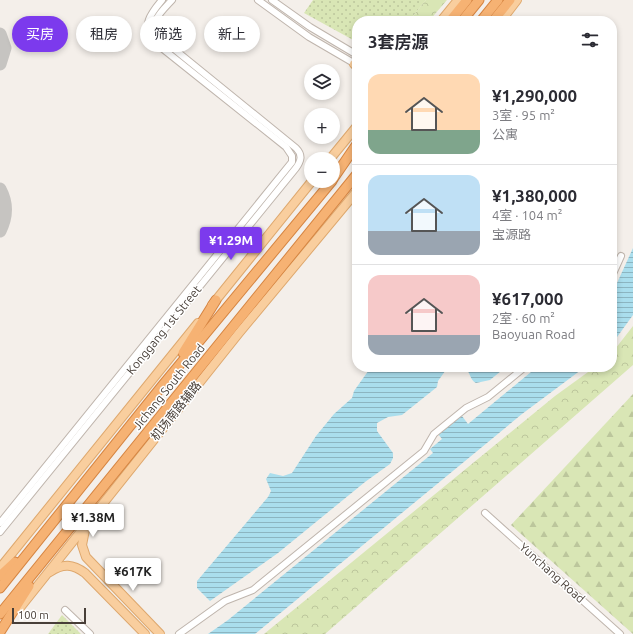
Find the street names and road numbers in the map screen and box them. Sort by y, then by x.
street label: Konggang 1st Street [124,282,204,377]
street label: Jichang South Road [130,341,207,432]
street label: 机场南路辅路 [148,379,203,443]
street label: Yunchang Road [517,540,588,605]

